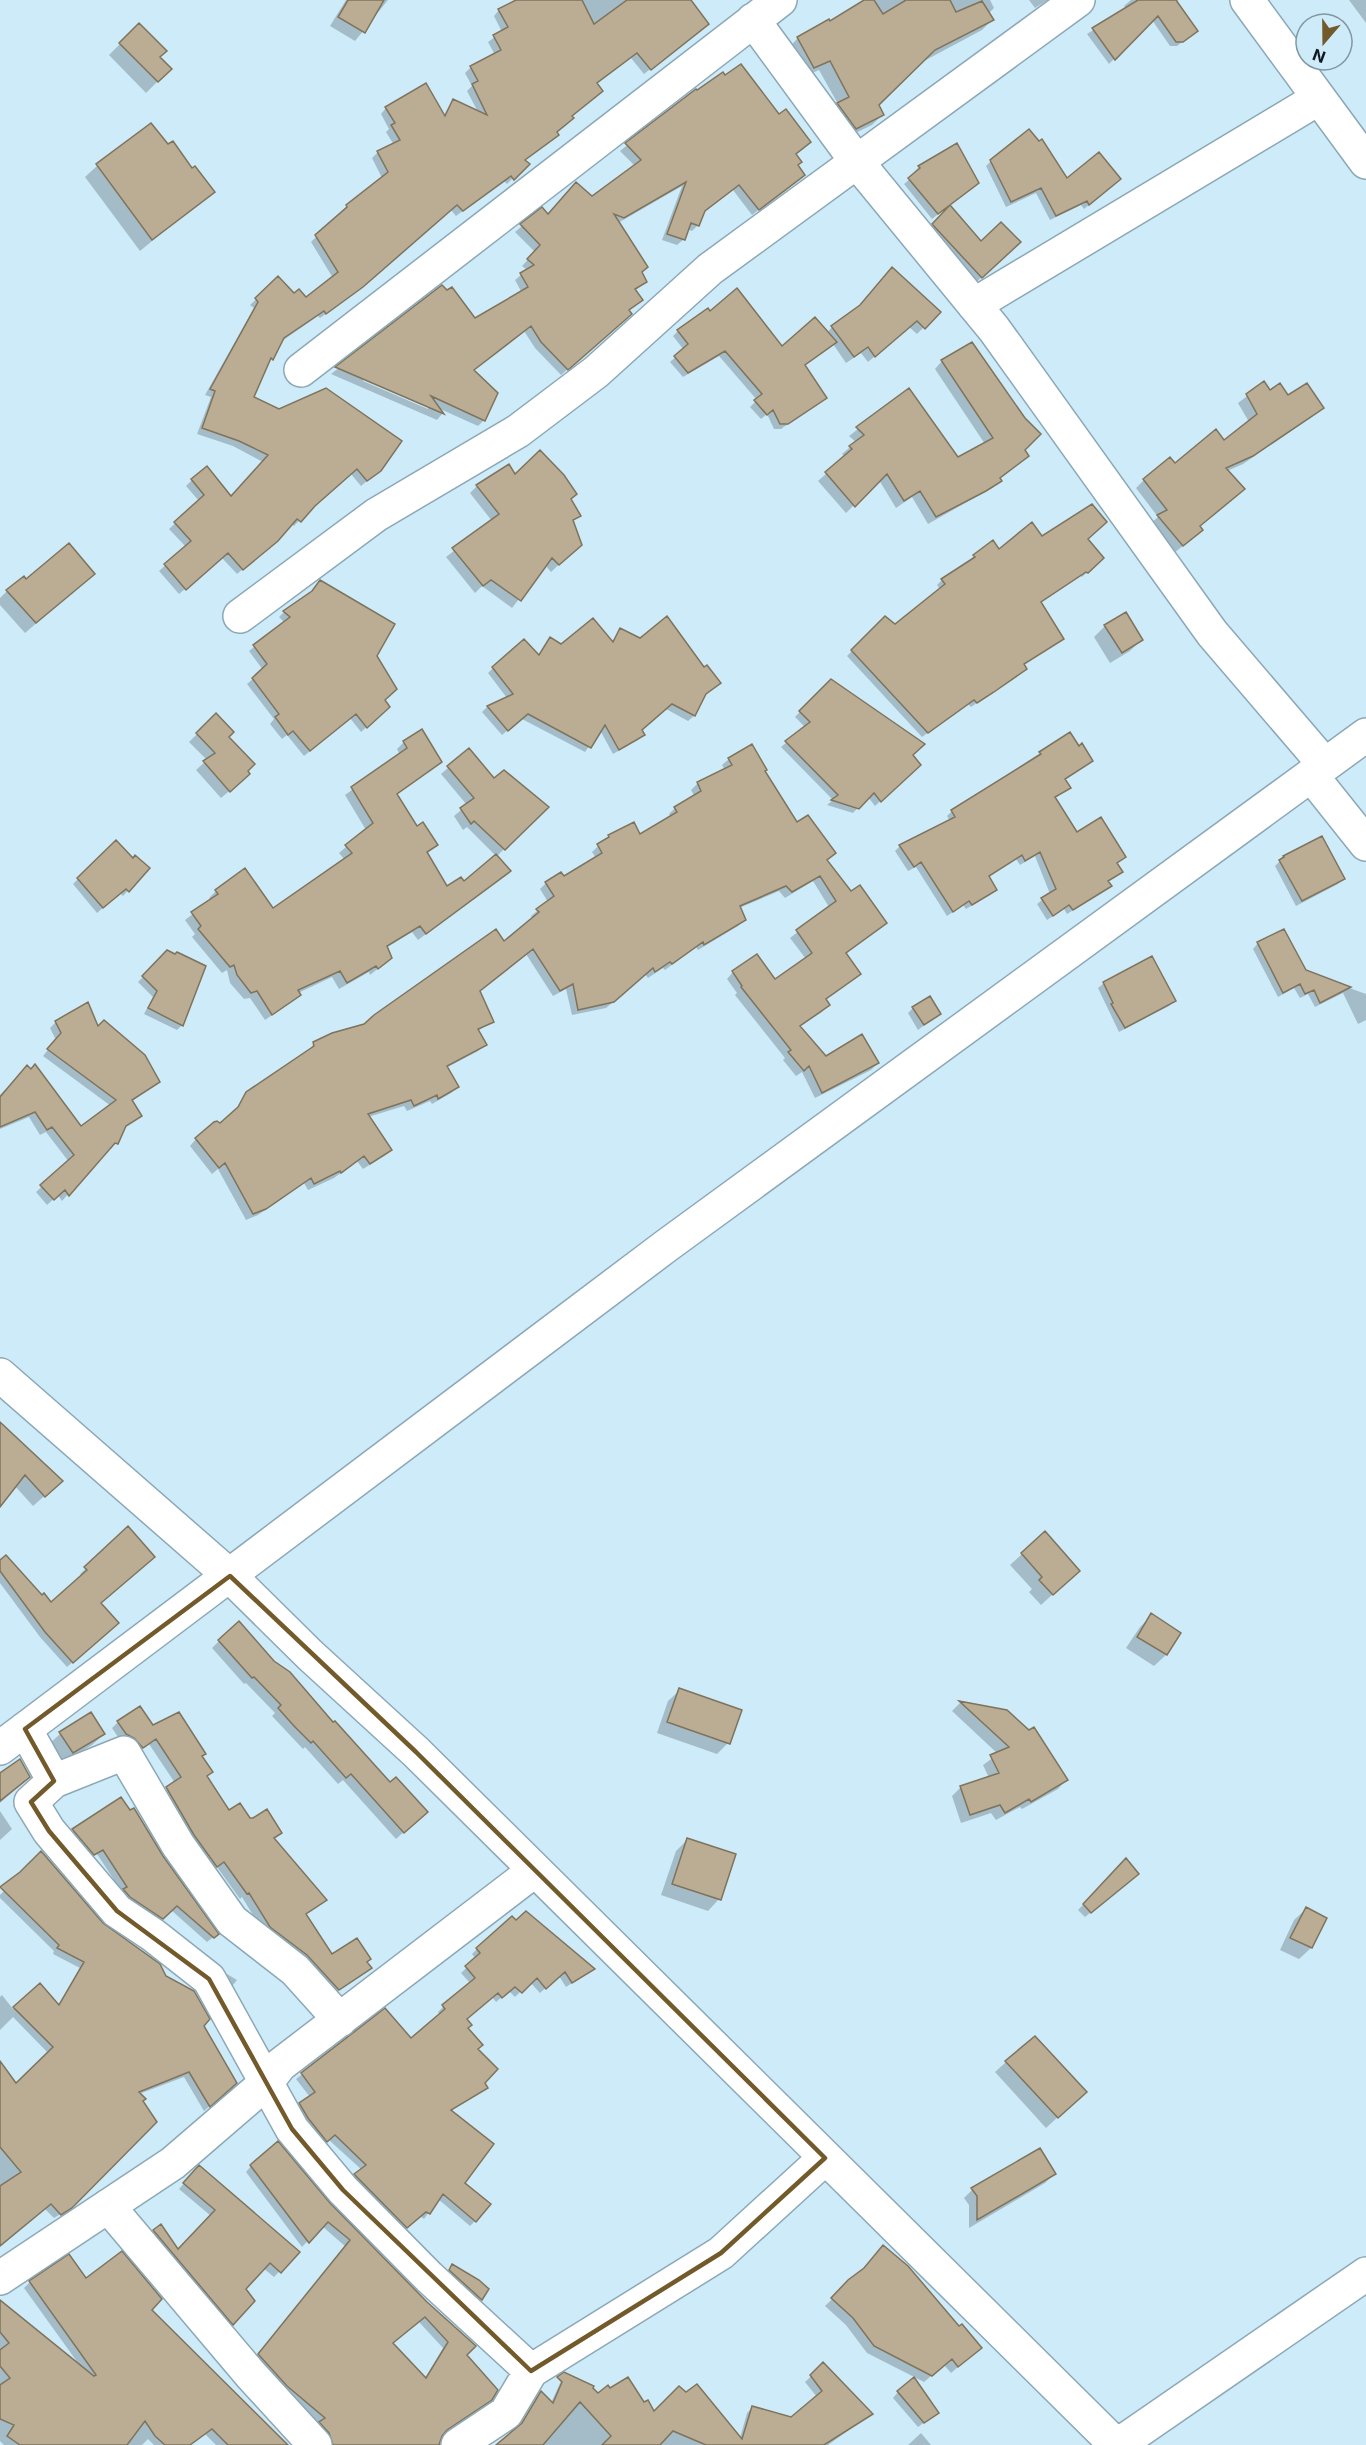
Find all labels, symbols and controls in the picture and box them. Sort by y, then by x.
north arrow [1294,12,1354,72]
text: N [1310,45,1328,68]

